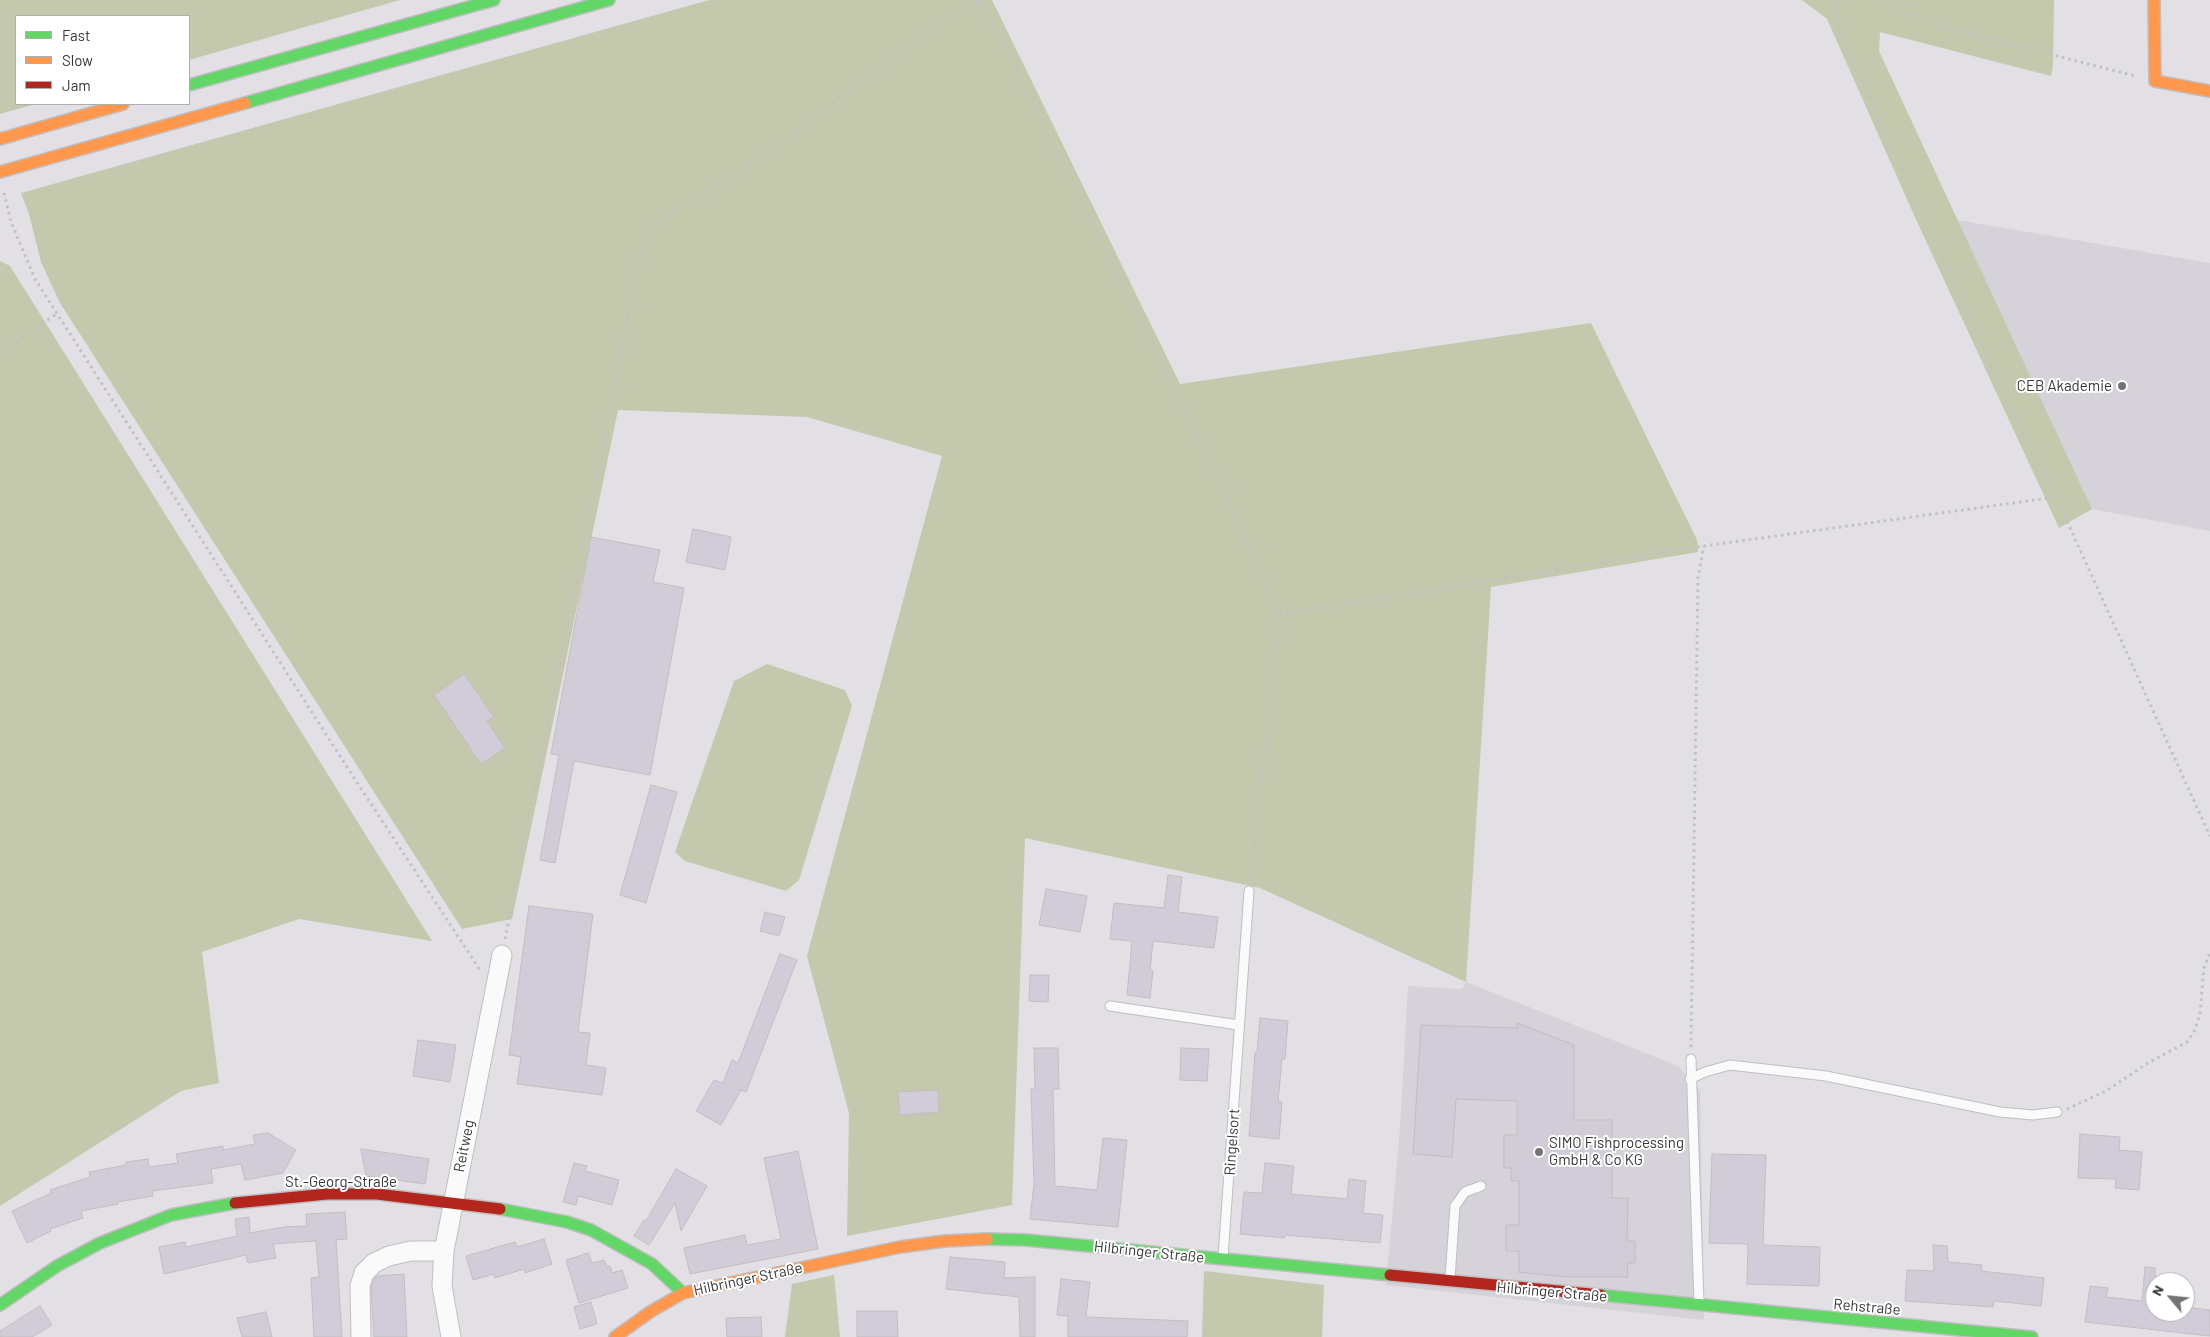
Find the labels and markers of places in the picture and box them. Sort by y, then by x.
place label: CEB Akademie [2017,377,2112,395]
marker: CEB Akademie [2116,380,2128,392]
place label: SIMO Fishprocessing GmbH & Co KG [1549,1134,1684,1169]
marker: SIMO Fishprocessing GmbH & Co KG [1533,1146,1545,1158]

